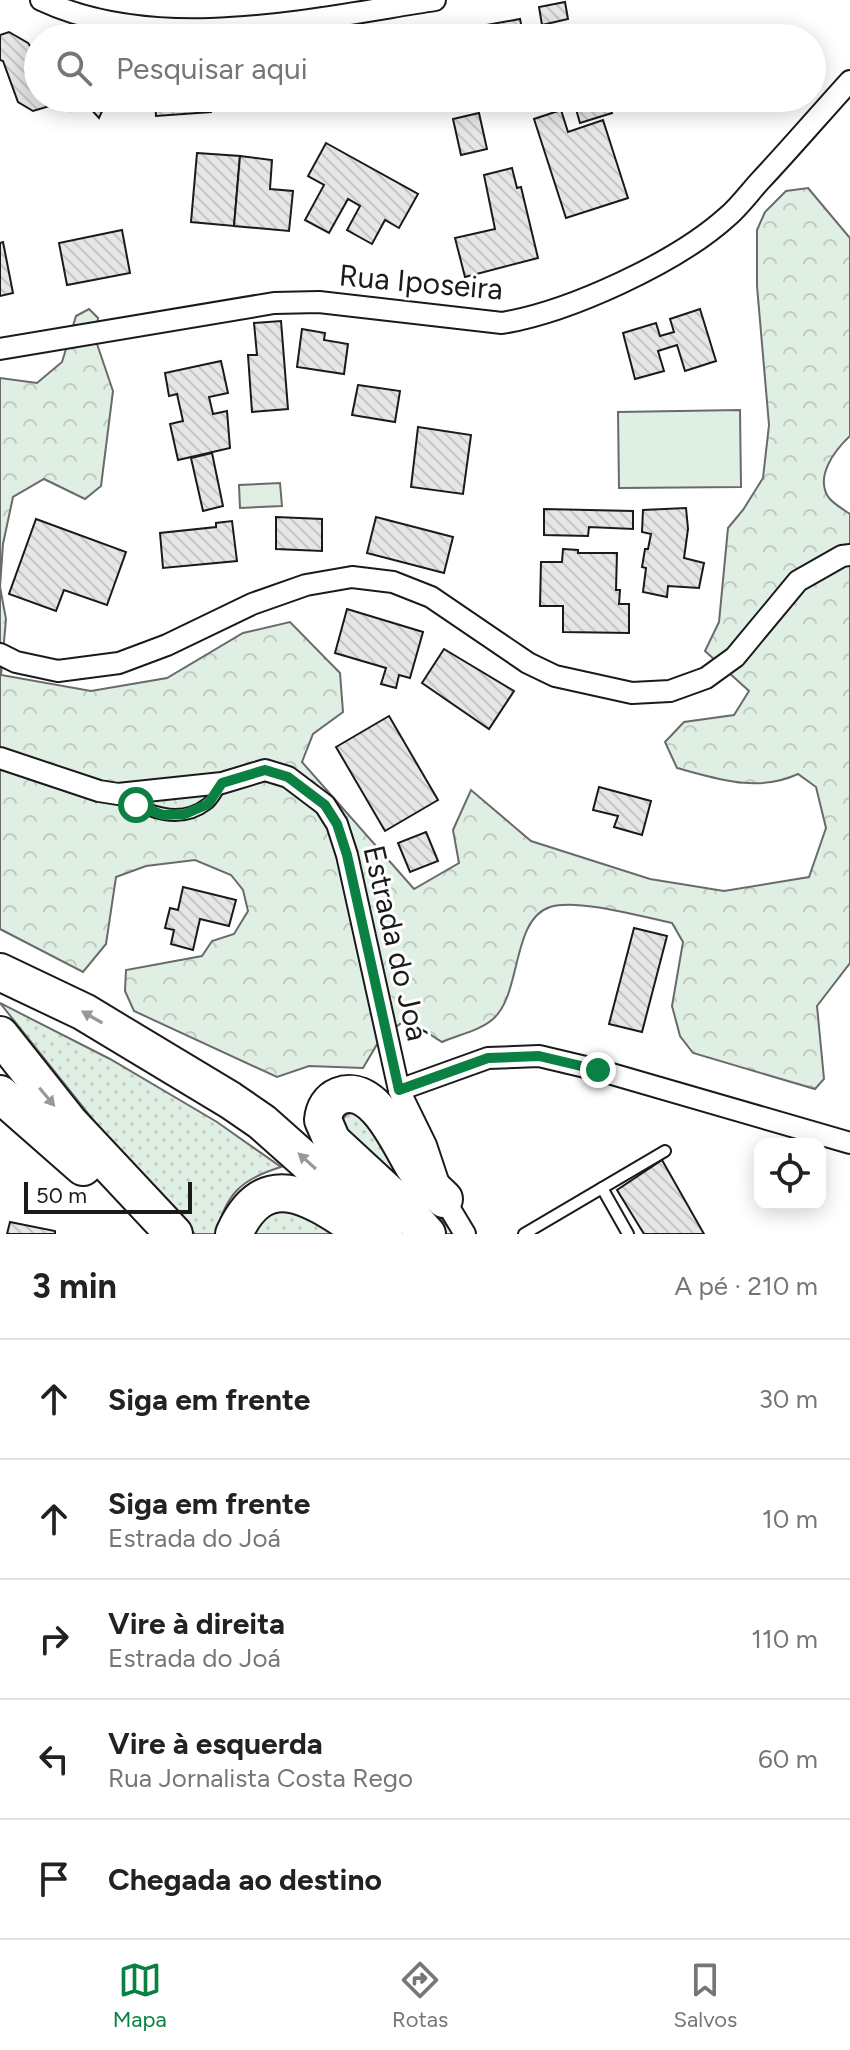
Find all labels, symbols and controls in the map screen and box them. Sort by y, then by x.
search box [24,24,826,112]
icon: search [52,46,96,90]
text: Pesquisar aqui [116,50,308,87]
street label: Rua Iposeira [338,256,504,308]
route start [118,787,154,823]
street label: Estrada do Joá [356,842,436,1044]
one-way arrow [81,1010,103,1024]
route end [580,1052,616,1088]
one-way arrow [38,1087,55,1107]
map controls [754,1138,826,1210]
button: locate [754,1138,826,1210]
one-way arrow [297,1153,316,1171]
scale bar [24,1178,192,1214]
text: 50 m [36,1182,87,1209]
text: 3 min [32,1266,117,1307]
text: A pé · 210 m [674,1270,818,1302]
icon: ahead [32,1377,76,1421]
text: Siga em frente [108,1381,310,1418]
text: 30 m [759,1383,818,1415]
text: Siga em frente [108,1485,310,1522]
icon: ahead [32,1497,76,1541]
text: 10 m [762,1503,818,1535]
text: Estrada do Joá [108,1522,281,1554]
text: Vire à direita [108,1605,285,1642]
icon: right [32,1617,76,1661]
text: 110 m [751,1623,818,1655]
text: Estrada do Joá [108,1642,281,1674]
text: Vire à esquerda [108,1725,323,1762]
icon: left [32,1737,76,1781]
text: 60 m [758,1743,818,1775]
text: Rua Jornalista Costa Rego [108,1762,413,1794]
icon: arrive [32,1857,76,1901]
text: Chegada ao destino [108,1861,382,1898]
tab: Mapa [113,1958,167,2033]
tab: Rotas [392,1958,448,2033]
tab: Salvos [674,1958,737,2033]

